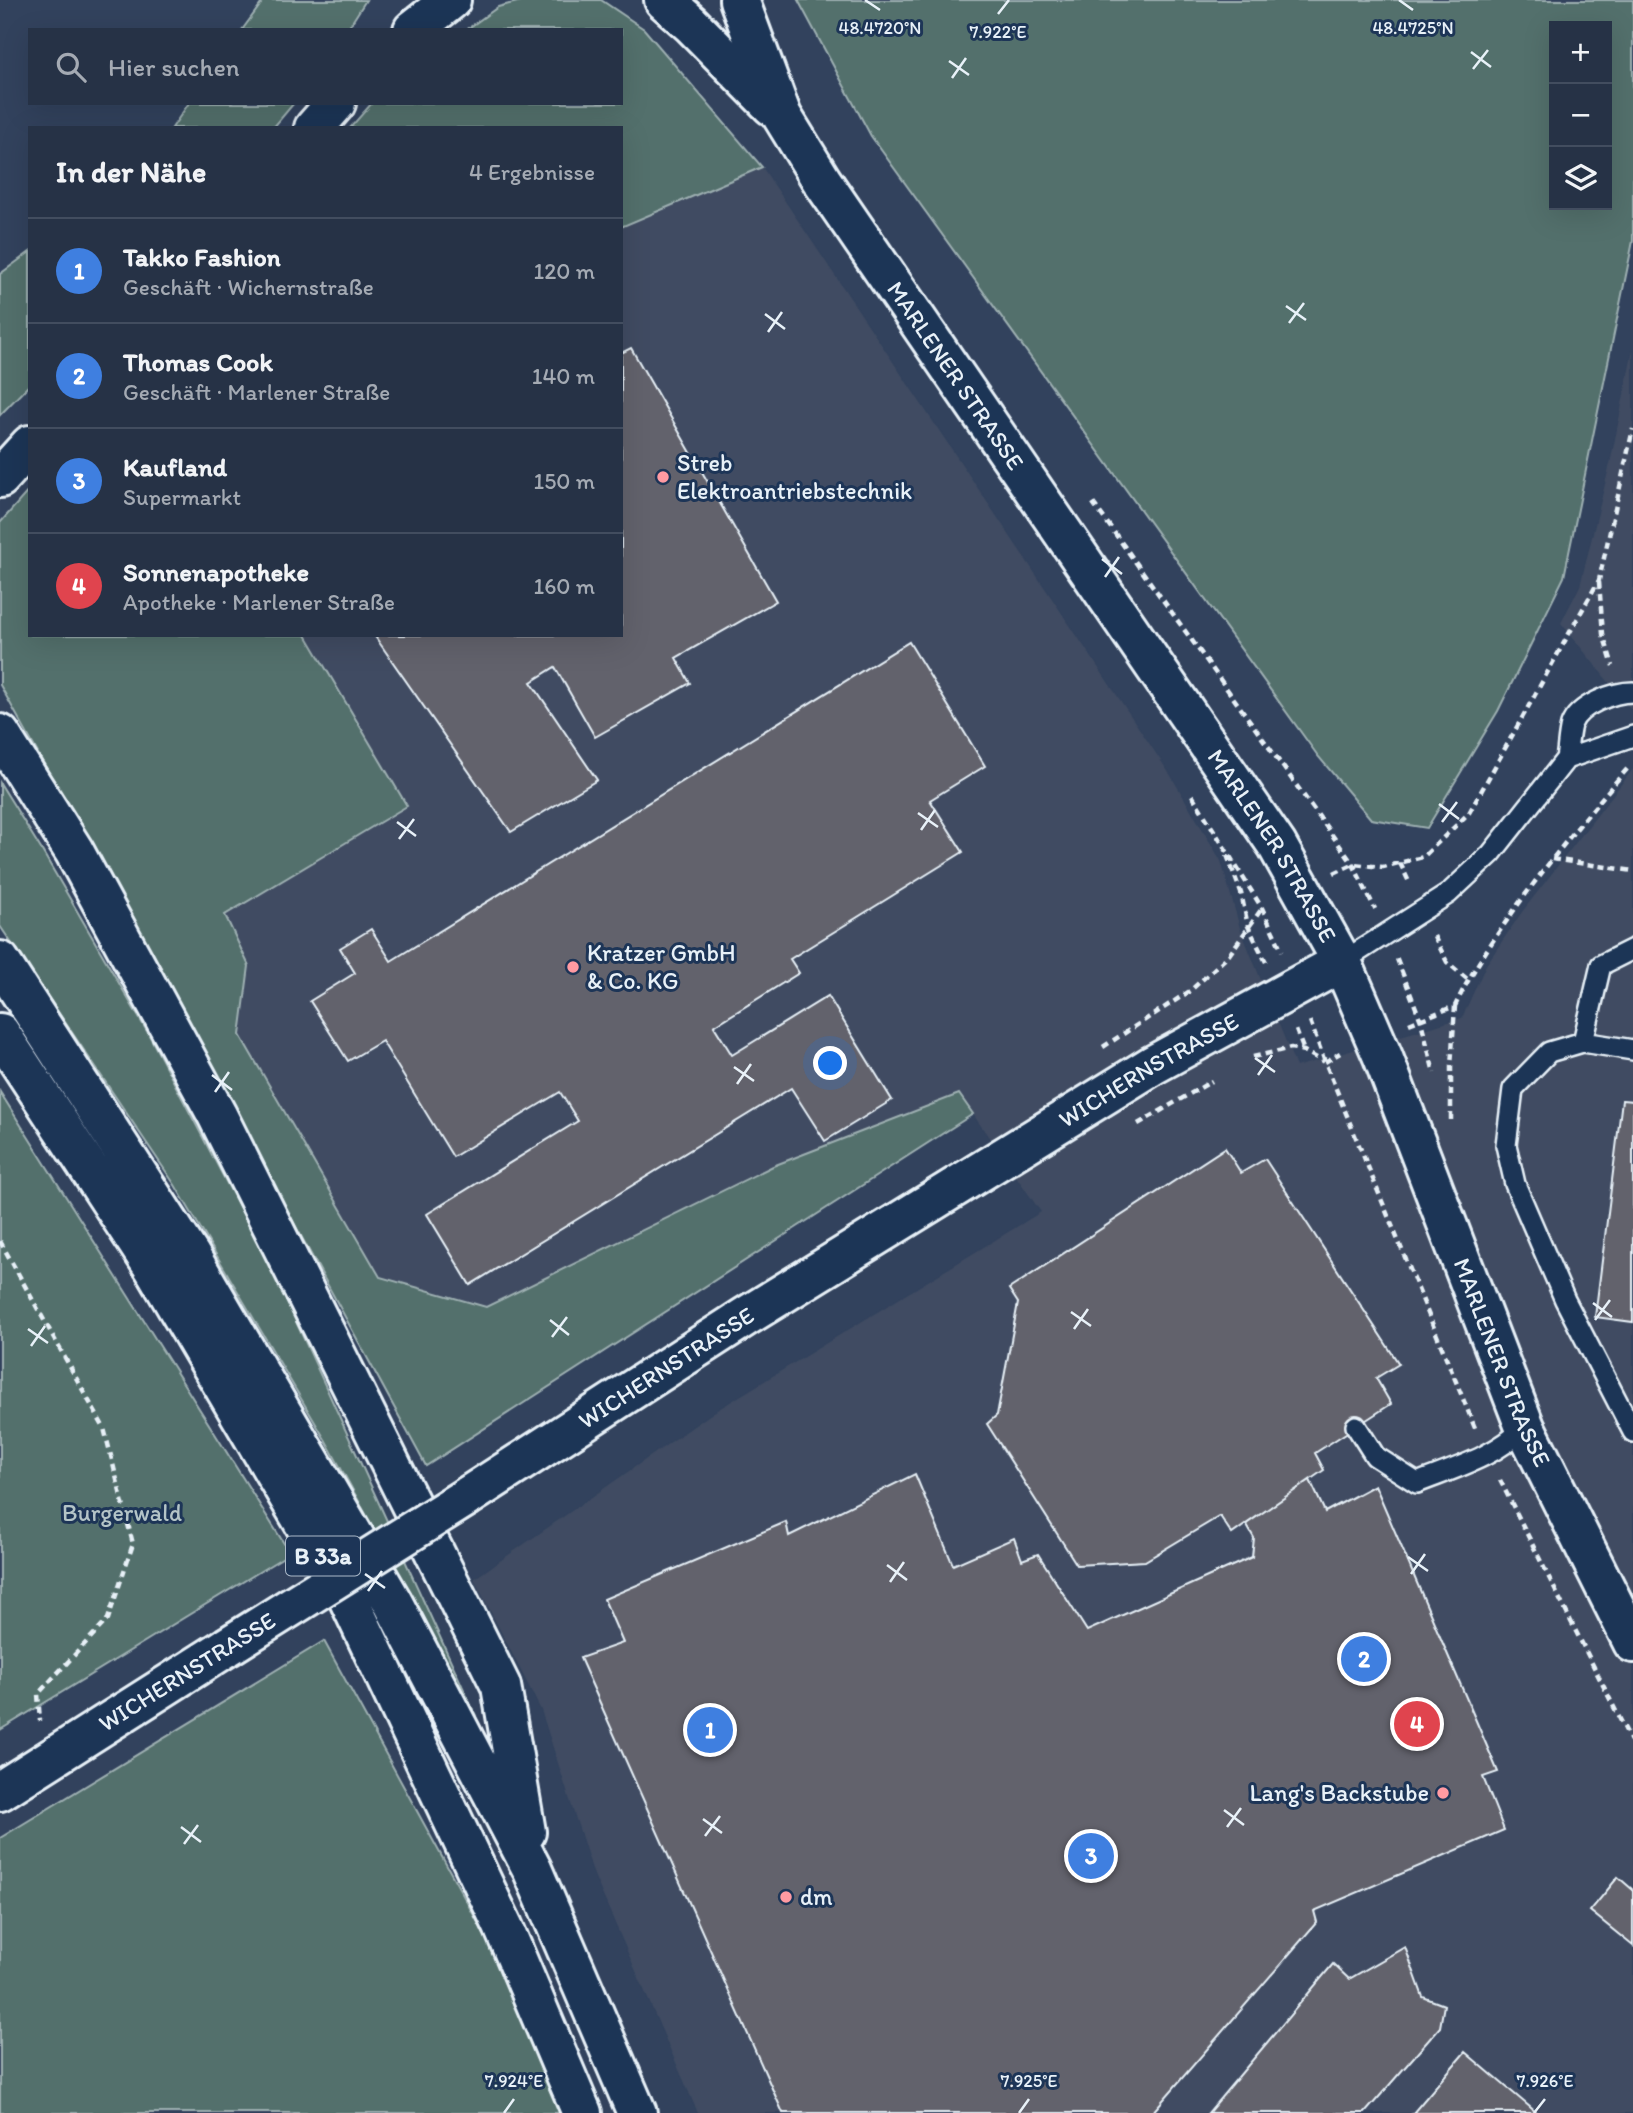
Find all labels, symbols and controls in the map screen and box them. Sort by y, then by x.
text: 48.4720°N [839,17,921,39]
text: 48.4725°N [1372,17,1454,39]
text: 7.922°E [970,21,1027,43]
map controls [1549,21,1612,210]
button: + [1549,21,1612,84]
search box [28,28,623,105]
icon: search [52,48,90,86]
text: Hier suchen [108,51,240,83]
button: − [1549,84,1612,147]
button: layers [1549,147,1612,210]
text: In der Nähe [56,153,206,190]
text: 4 Ergebnisse [469,158,595,186]
text: Takko Fashion [123,241,281,273]
text: 1 [74,257,84,285]
text: 120 m [534,257,595,285]
text: Geschäft · Wichernstraße [123,273,374,301]
street label: MARLENER STRASSE [881,276,1031,475]
text: Thomas Cook [123,346,273,378]
text: 2 [73,362,85,390]
text: 140 m [532,362,595,390]
text: Geschäft · Marlener Straße [123,378,390,406]
place label: Streb Elektroantriebstechnik [677,448,912,505]
text: Kaufland [123,451,227,483]
text: 3 [73,467,85,495]
text: 150 m [534,467,595,495]
marker: Streb Elektroantriebstechnik [655,469,671,485]
text: Supermarkt [123,483,241,511]
text: Sonnenapotheke [123,556,309,588]
text: 4 [72,572,86,600]
text: 160 m [533,572,595,600]
text: Apotheke · Marlener Straße [123,588,395,616]
street label: MARLENER STRASSE [1202,743,1343,947]
place label: Kratzer GmbH & Co. KG [587,938,736,995]
marker: Kratzer GmbH & Co. KG [565,959,581,975]
street label: WICHERNSTRASSE [1053,1006,1243,1134]
your location [813,1046,847,1080]
street label: MARLENER STRASSE [1448,1254,1557,1471]
street label: WICHERNSTRASSE [573,1300,759,1435]
park label: Burgerwald [62,1498,182,1527]
road number: B 33a [286,1536,360,1576]
street label: WICHERNSTRASSE [93,1605,281,1738]
pin: 2 [1341,1633,1387,1685]
pin: 4 [1394,1698,1440,1750]
pin: 1 [687,1704,733,1756]
place label: Lang's Backstube [1249,1778,1429,1807]
marker: Lang's Backstube [1435,1785,1451,1801]
pin: 3 [1068,1830,1114,1882]
place label: dm [800,1882,833,1911]
marker: dm [778,1889,794,1905]
text: 7.924°E [485,2070,543,2092]
text: 7.925°E [1001,2070,1058,2092]
text: 7.926°E [1516,2070,1574,2092]

